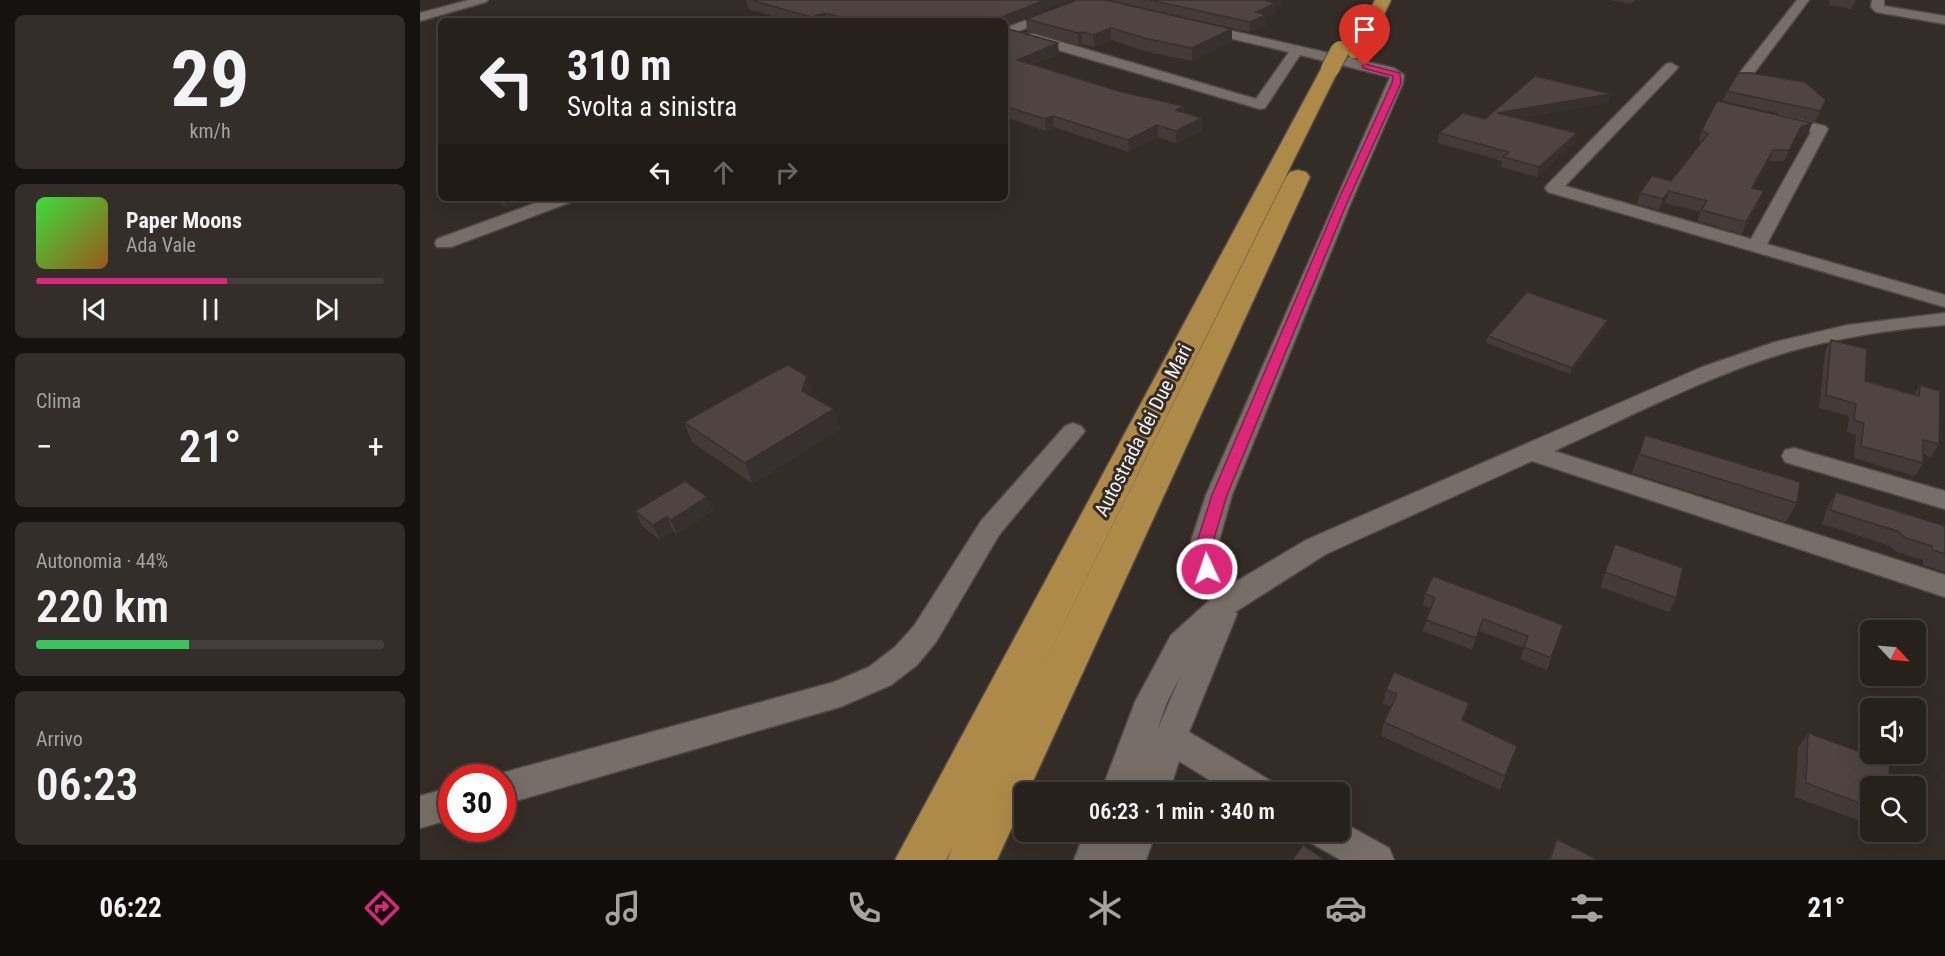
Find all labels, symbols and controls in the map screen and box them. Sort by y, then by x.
pin [1339,4,1390,66]
icon: arrive [1348,13,1381,46]
text: 29 [171,34,249,125]
text: 310 m [567,41,672,90]
icon: left [468,42,546,120]
text: Svolta a sinistra [567,91,737,123]
text: km/h [189,119,231,143]
icon: left [644,156,677,189]
icon: ahead [707,156,740,189]
icon: right [770,156,803,189]
text: Paper Moons [126,208,242,233]
text: Ada Vale [126,233,196,257]
icon: previous [78,293,111,326]
icon: pause [194,293,227,326]
icon: next [310,293,343,326]
street label: Autostrada dei Due Mari [1089,340,1197,520]
text: Clima [36,389,81,413]
text: 21° [179,420,241,473]
text: − [36,427,53,466]
text: + [368,427,384,466]
position arrow [1175,537,1239,601]
text: Autonomia · 44% [36,549,168,573]
text: 220 km [36,580,169,633]
north arrow [1860,620,1926,686]
map controls [1860,620,1926,842]
button: sound [1860,698,1926,764]
text: Arrivo [36,727,83,751]
text: 06:23 [36,758,138,811]
speed limit sign: 30 [438,764,516,842]
button: search [1860,776,1926,842]
text: 06:23 · 1 min · 340 m [1089,799,1275,824]
icon: directions [361,887,403,929]
icon: music [602,887,644,929]
icon: phone [843,887,885,929]
icon: climate [1084,887,1126,929]
icon: car [1325,887,1367,929]
icon: filters [1566,887,1608,929]
text: 06:22 [100,892,162,924]
text: 21° [1808,892,1845,924]

